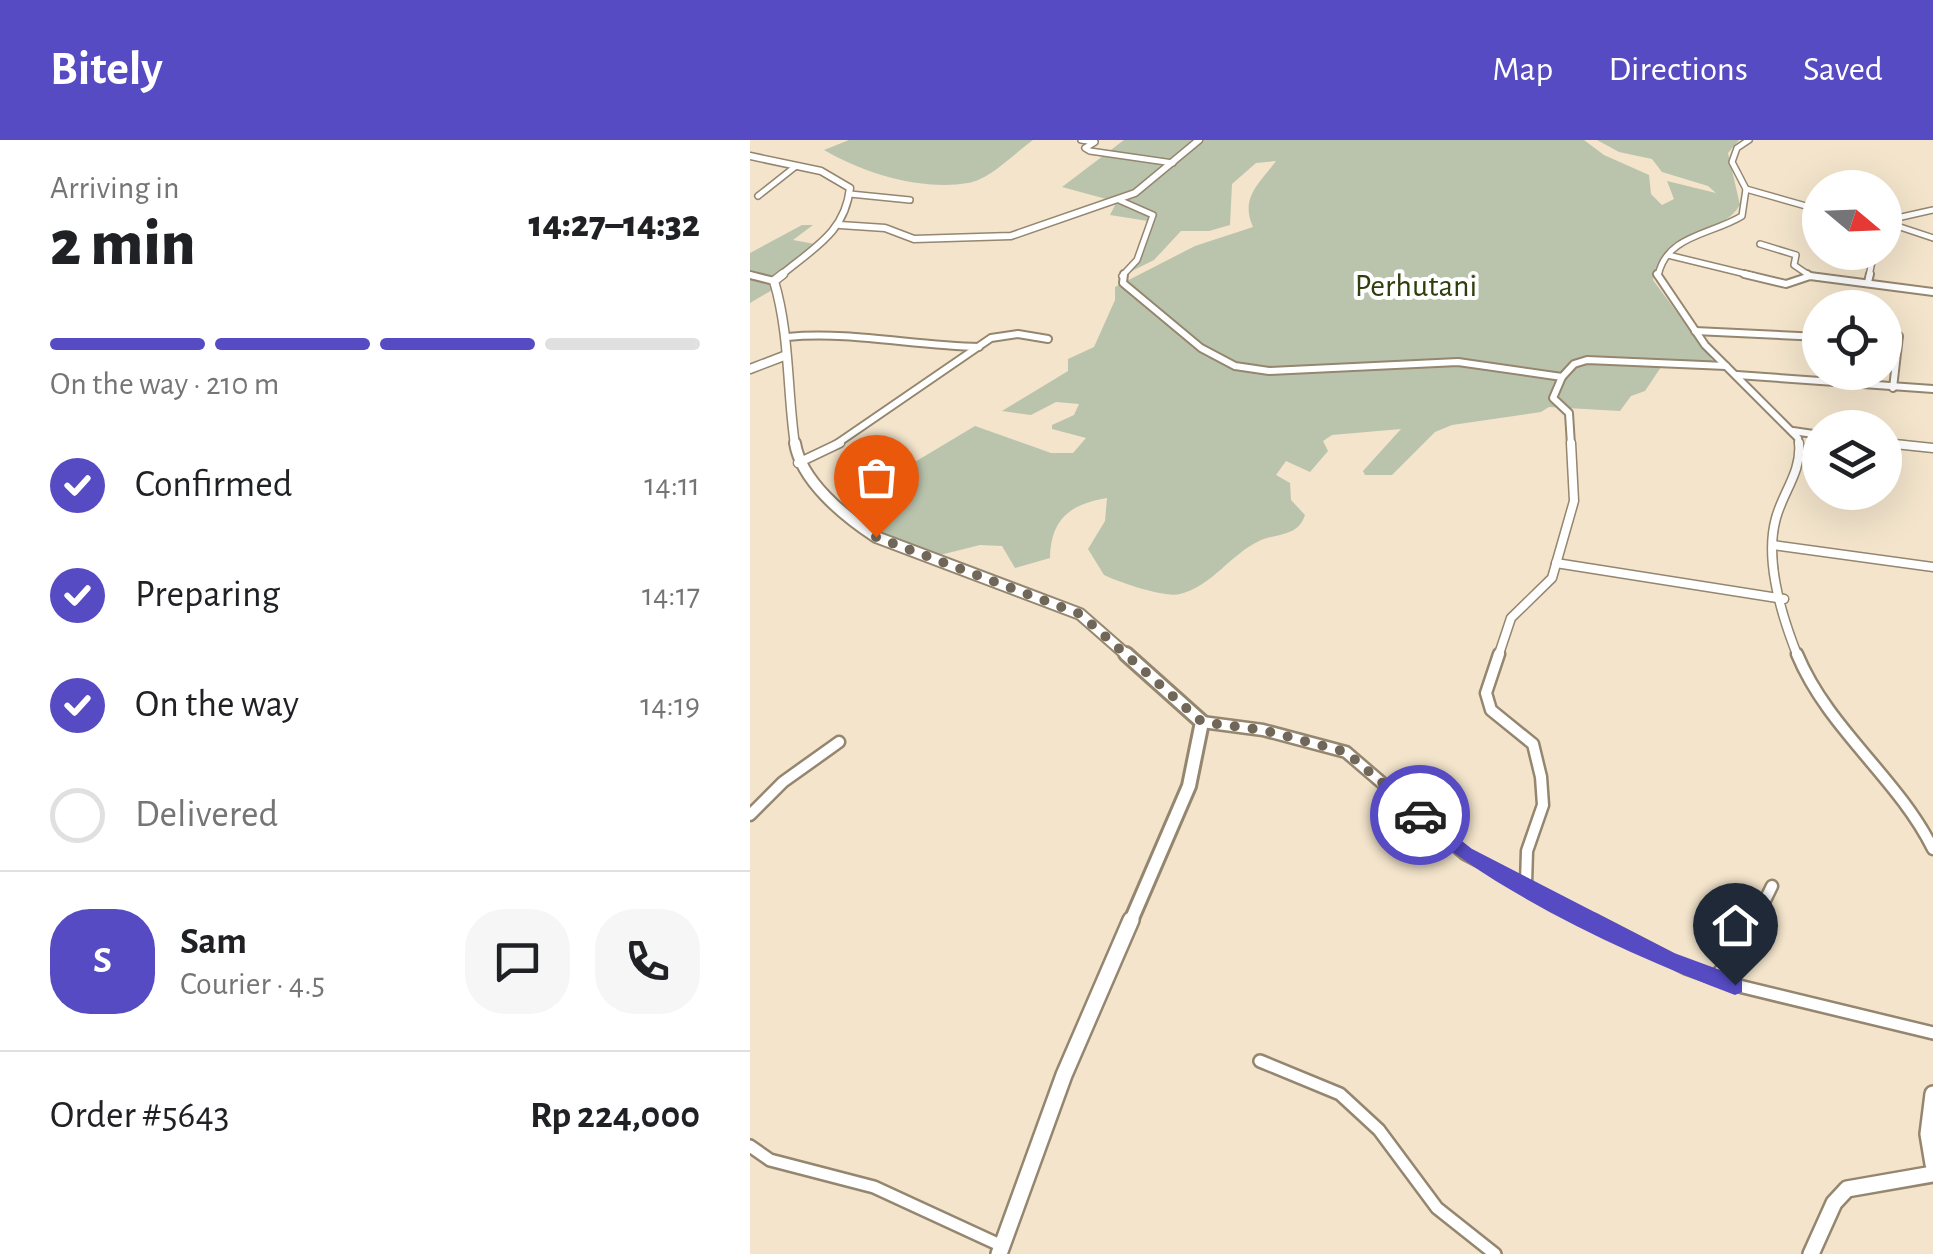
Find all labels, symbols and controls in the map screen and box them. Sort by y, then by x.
text: Bitely [50,46,163,94]
text: Map [1492,52,1553,87]
text: Directions [1608,52,1748,87]
text: Saved [1803,52,1883,87]
north arrow [1802,170,1902,270]
map controls [1802,170,1902,510]
text: Arriving in [50,172,179,204]
text: 14:27–14:32 [529,206,700,244]
text: 2 min [50,212,196,277]
park label: Perhutani [1355,270,1477,302]
button: locate [1802,290,1902,390]
text: On the way · 210 m [50,368,279,400]
button: layers [1802,410,1902,510]
pin [834,435,919,538]
icon: bag [849,450,904,505]
icon: check [50,458,105,513]
text: Confirmed [135,466,292,504]
text: 14:11 [644,469,700,501]
icon: check [50,568,105,623]
text: Preparing [135,576,280,614]
text: 14:17 [642,579,700,611]
icon: check [50,678,105,733]
text: On the way [135,686,299,724]
text: 14:19 [640,689,700,721]
courier [1370,765,1470,865]
icon: car [1393,788,1448,843]
text: Delivered [135,796,278,834]
pin [1693,883,1778,986]
icon: home [1708,898,1763,953]
button: chat [465,909,570,1014]
button: phone [595,909,700,1014]
text: Sam [180,923,247,961]
text: S [93,942,112,980]
text: Courier · 4.5 [180,968,325,1000]
text: Order #5643 [50,1097,229,1135]
text: Rp 224,000 [530,1097,700,1135]

